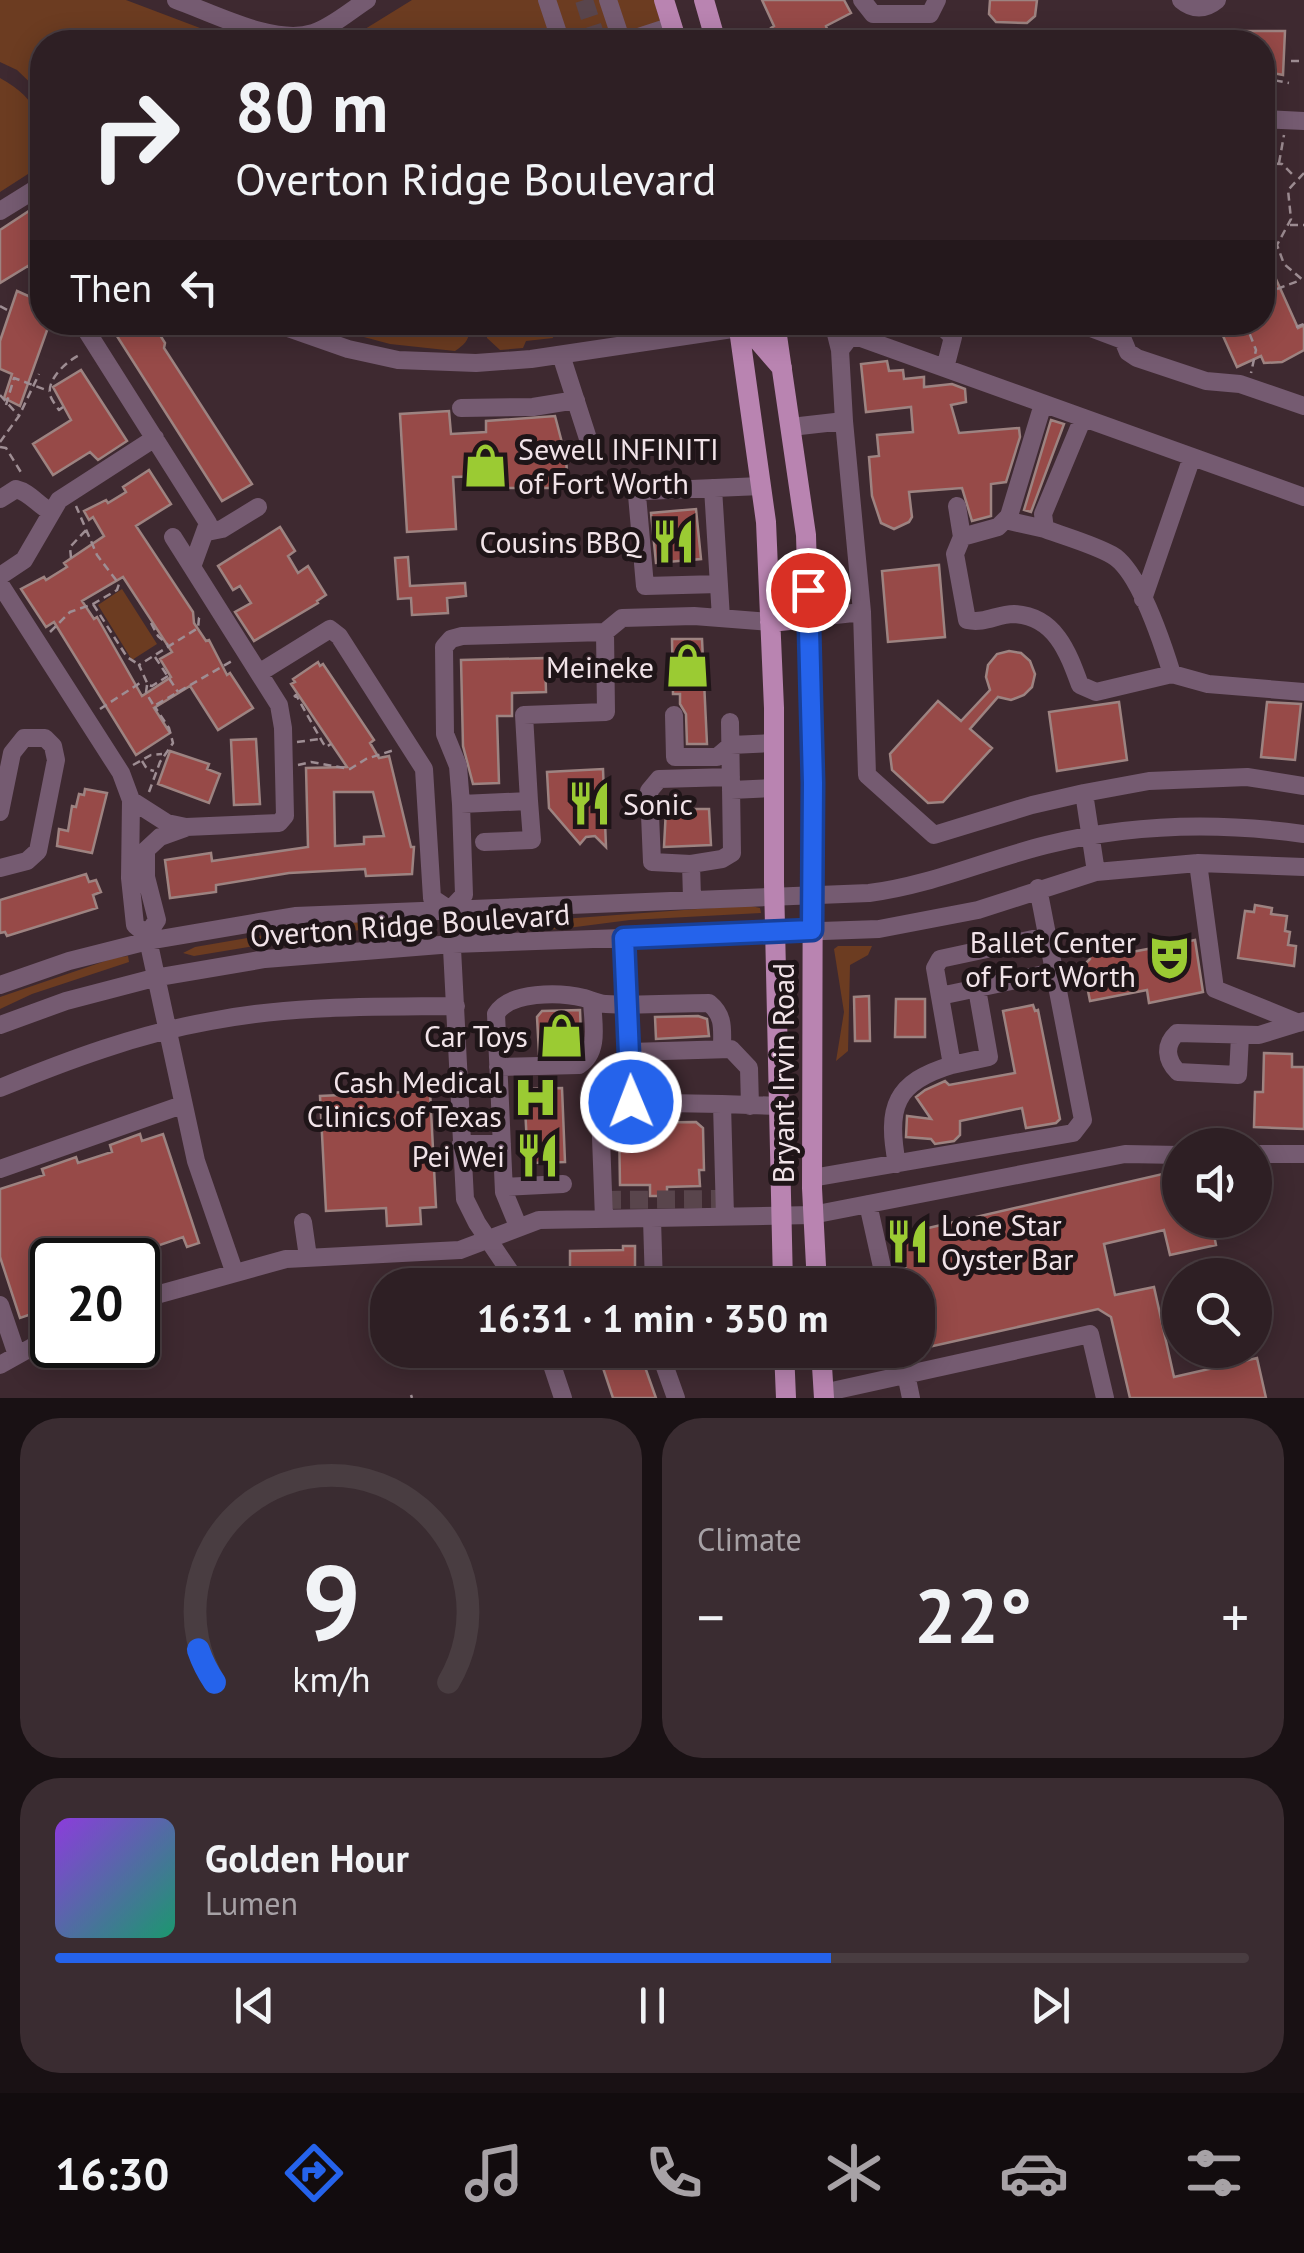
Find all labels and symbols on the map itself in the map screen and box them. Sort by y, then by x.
place label: Sewell INFINITI of Fort Worth [518,429,719,502]
shop icon: Sewell INFINITI of Fort Worth [461,441,509,489]
restaurant icon: Cousins BBQ [650,517,698,565]
place label: Cousins BBQ [479,522,642,561]
pin [766,548,851,633]
shop icon: Meineke [663,642,711,690]
place label: Meineke [546,647,654,686]
restaurant icon: Sonic [566,779,614,827]
place label: Sonic [623,784,693,823]
street label: Overton Ridge Boulevard [249,893,571,955]
place label: Ballet Center of Fort Worth [965,922,1136,995]
theatre icon: Ballet Center of Fort Worth [1145,934,1193,982]
street label: Bryant Irvin Road [763,963,802,1183]
shop icon: Car Toys [537,1011,585,1059]
place label: Car Toys [424,1016,528,1055]
position arrow [579,1050,683,1154]
place label: Cash Medical Clinics of Texas [307,1062,502,1135]
hospital icon: Cash Medical Clinics of Texas [511,1074,559,1122]
restaurant icon: Pei Wei [514,1131,562,1179]
place label: Pei Wei [412,1136,505,1175]
place label: Lone Star Oyster Bar [941,1205,1074,1278]
restaurant icon: Lone Star Oyster Bar [884,1217,932,1265]
speed limit sign: 20 [30,1238,160,1368]

